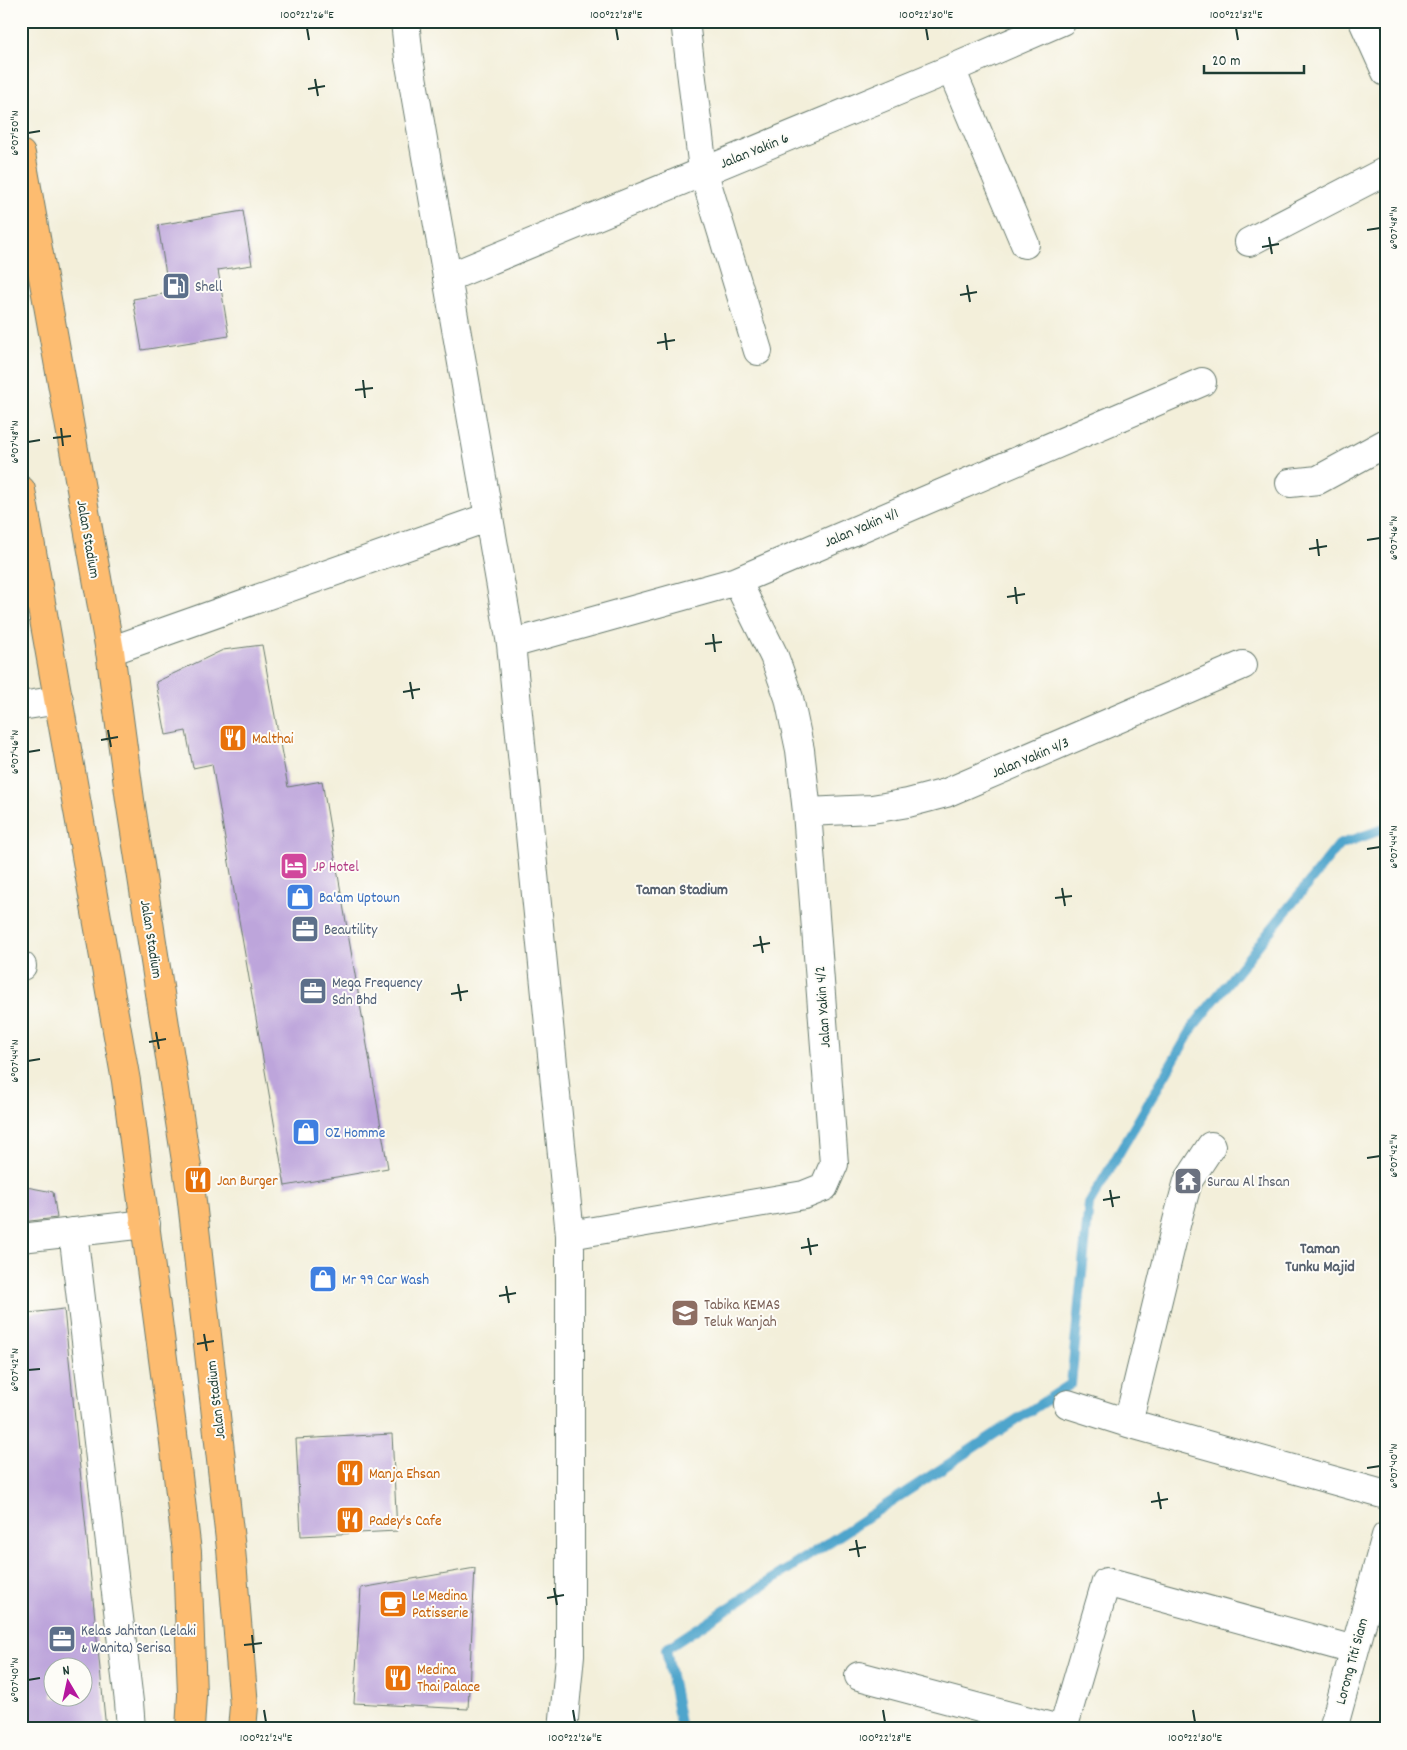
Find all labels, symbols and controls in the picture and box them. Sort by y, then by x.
text: 100°22'26"E [280,7,334,24]
text: 100°22'28"E [590,7,643,24]
text: 100°22'30"E [899,7,954,24]
text: 100°22'32"E [1210,7,1263,24]
scale bar [1204,42,1304,74]
text: 20 m [1212,51,1240,73]
text: 6°07'50"N [7,110,24,156]
street label: Jalan Yakin 6 [717,128,793,176]
text: 6°07'48"N [1386,206,1403,250]
fuel station icon: Shell [161,271,191,301]
place label: Shell [195,277,223,299]
text: 6°07'48"N [7,420,24,464]
street label: Jalan Stadium [69,498,105,580]
street label: Jalan Yakin 4/1 [821,503,902,554]
text: 6°07'46"N [1386,516,1403,560]
restaurant icon: Malthai [218,723,248,753]
place label: Malthai [252,729,294,751]
text: 6°07'46"N [7,730,24,774]
street label: Jalan Yakin 4/3 [989,733,1073,785]
text: 6°07'44"N [1386,825,1403,869]
hotel icon: JP Hotel [279,851,309,881]
place label: JP Hotel [313,857,359,879]
district label: Taman Stadium [636,879,728,902]
shop icon: Ba'am Uptown [285,882,315,912]
place label: Ba'am Uptown [319,888,400,910]
street label: Jalan Stadium [133,898,167,980]
office icon: Beautility [290,914,320,944]
place label: Beautility [324,920,378,942]
street label: Jalan Yakin 4/2 [810,965,838,1049]
place label: Mega Frequency Sdn Bhd [332,973,423,1012]
office icon: Mega Frequency Sdn Bhd [298,976,328,1006]
text: 6°07'44"N [7,1039,24,1083]
shop icon: OZ Homme [291,1117,321,1147]
place label: OZ Homme [325,1123,386,1145]
text: 6°07'42"N [1386,1134,1403,1178]
restaurant icon: Jan Burger [183,1165,213,1195]
temple icon: Surau Al Ihsan [1173,1166,1203,1196]
place label: Jan Burger [217,1171,278,1193]
place label: Surau Al Ihsan [1207,1172,1290,1194]
district label: Taman Tunku Majid [1285,1238,1355,1279]
shop icon: Mr 99 Car Wash [308,1264,338,1294]
place label: Mr 99 Car Wash [342,1270,429,1292]
place label: Tabika KEMAS Teluk Wanjah [704,1295,780,1334]
school or university icon: Tabika KEMAS Teluk Wanjah [670,1298,700,1328]
text: 6°07'42"N [7,1348,24,1392]
street label: Jalan Stadium [201,1359,233,1440]
text: 6°07'40"N [1386,1443,1403,1488]
restaurant icon: Manja Ehsan [335,1458,365,1488]
place label: Manja Ehsan [369,1464,440,1486]
restaurant icon: Padey's Cafe [335,1505,365,1535]
place label: Padey's Cafe [369,1511,442,1533]
place label: Le Medina Patisserie [412,1586,469,1625]
cafe icon: Le Medina Patisserie [378,1589,408,1619]
street label: Lorong Titi Siam [1331,1616,1375,1707]
place label: Kelas Jahitan (Lelaki & Wanita) Serisa [81,1621,196,1660]
office icon: Kelas Jahitan (Lelaki & Wanita) Serisa [47,1624,77,1654]
text: 6°07'40"N [7,1657,24,1702]
north arrow [42,1658,92,1708]
place label: Medina Thai Palace [417,1660,481,1699]
text: N [61,1661,71,1682]
restaurant icon: Medina Thai Palace [383,1663,413,1693]
text: 100°22'24"E [240,1730,293,1747]
text: 100°22'26"E [548,1730,602,1747]
text: 100°22'28"E [859,1730,912,1747]
text: 100°22'30"E [1168,1730,1223,1747]

